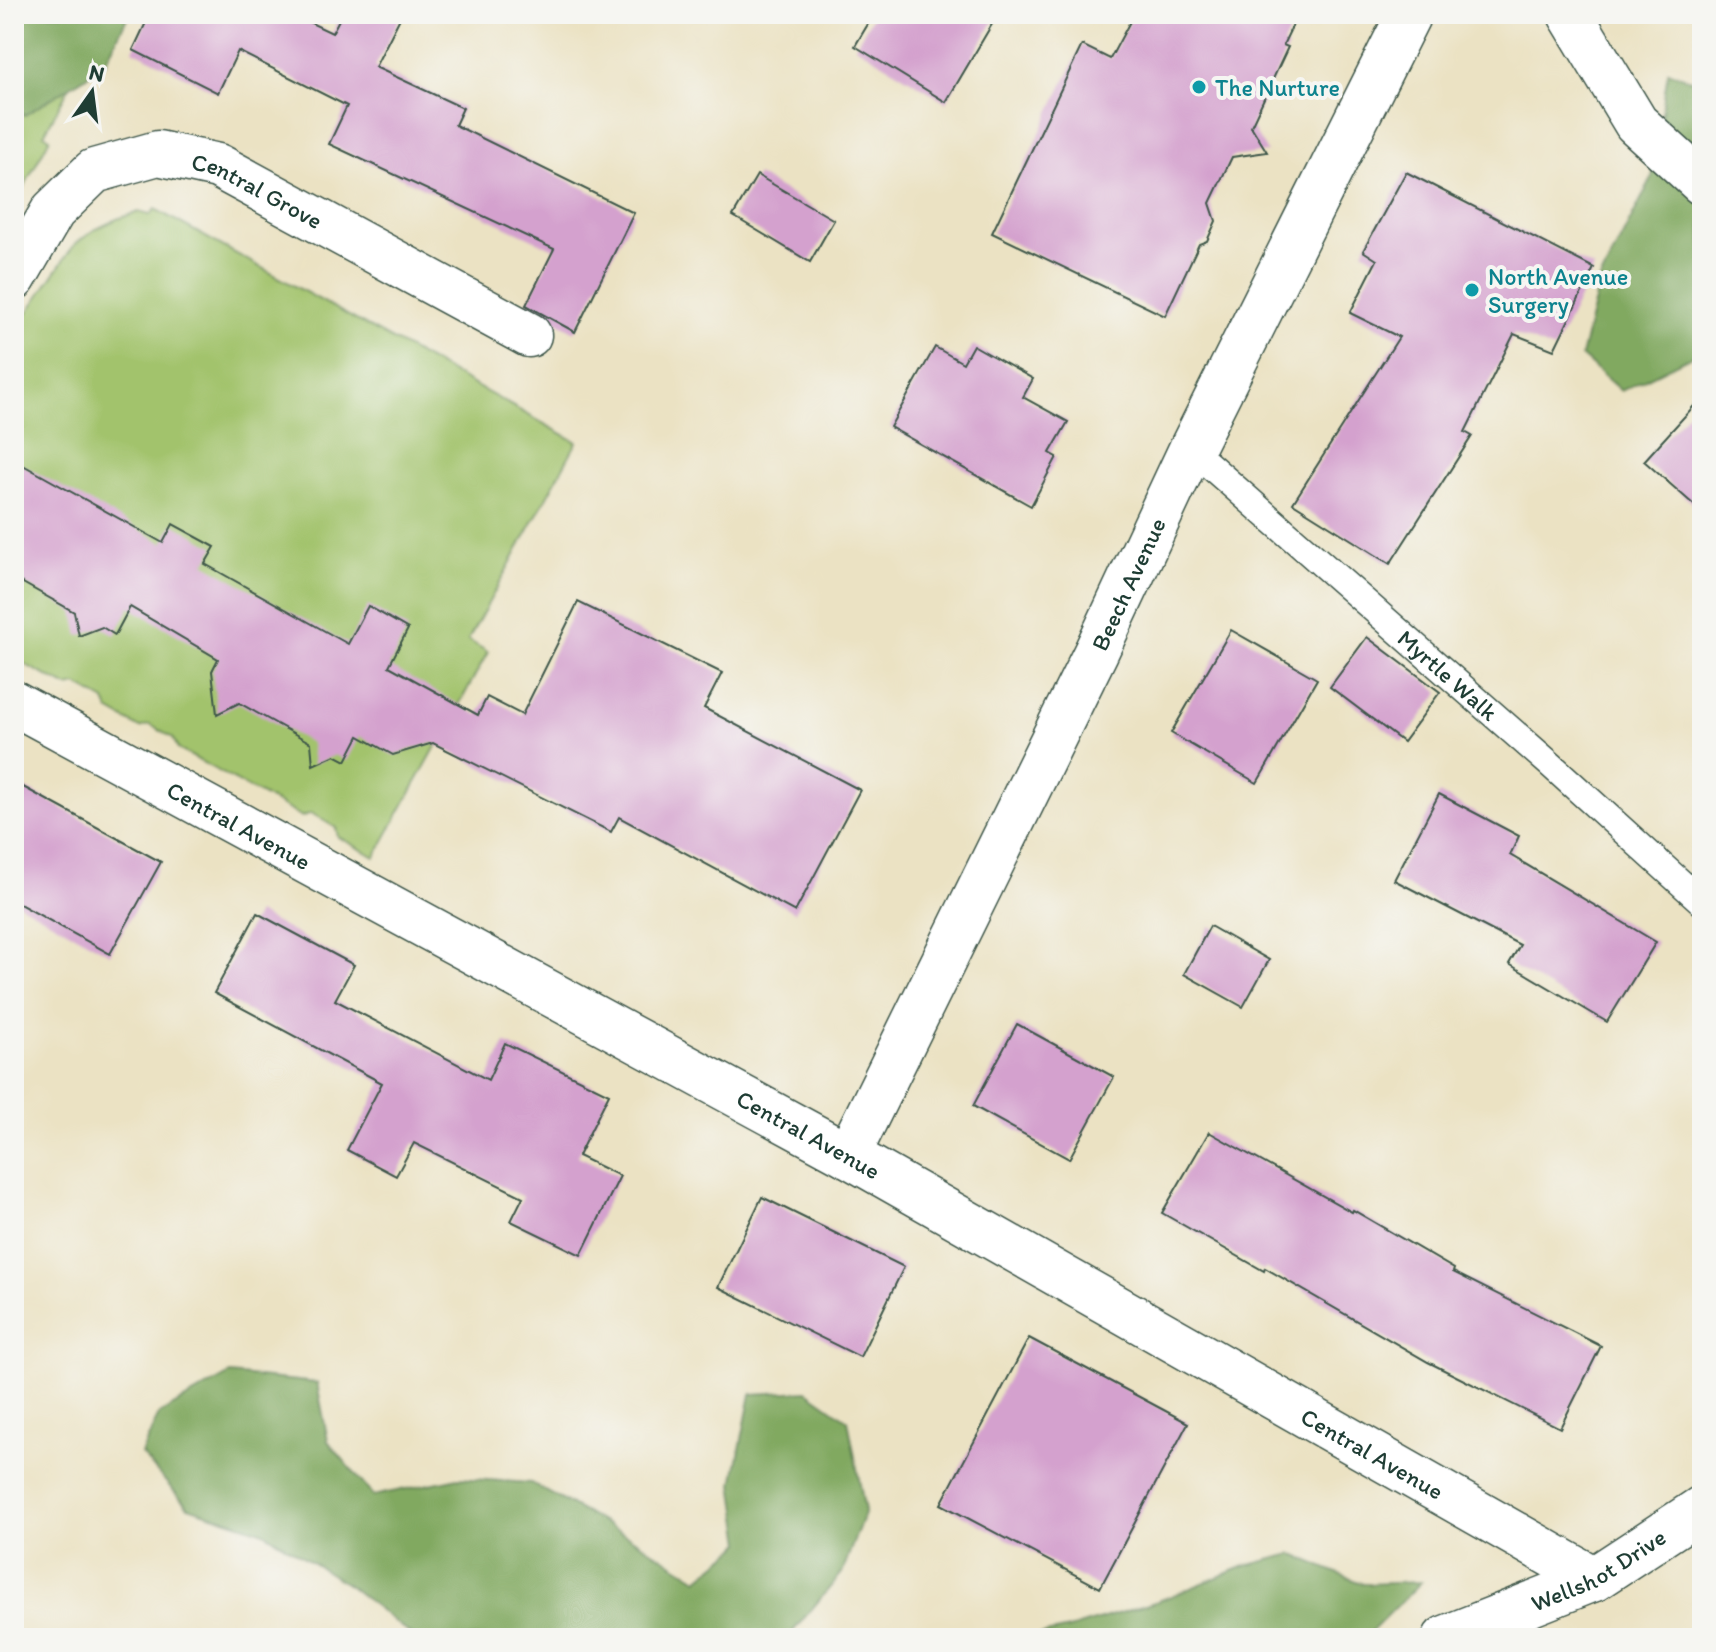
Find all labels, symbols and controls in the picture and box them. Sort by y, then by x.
north arrow [52,52,132,132]
text: N [86,58,107,88]
place label: The Nurture [1215,73,1340,102]
marker: The Nurture [1190,78,1208,96]
street label: Central Grove [189,146,328,235]
place label: North Avenue Surgery [1488,262,1628,319]
marker: North Avenue Surgery [1463,281,1481,299]
street label: Beech Avenue [1084,513,1171,655]
street label: Myrtle Walk [1392,623,1504,727]
street label: Central Avenue [162,774,316,876]
street label: Central Avenue [732,1083,886,1185]
street label: Central Avenue [1296,1401,1449,1505]
street label: Wellshot Drive [1527,1522,1671,1617]

